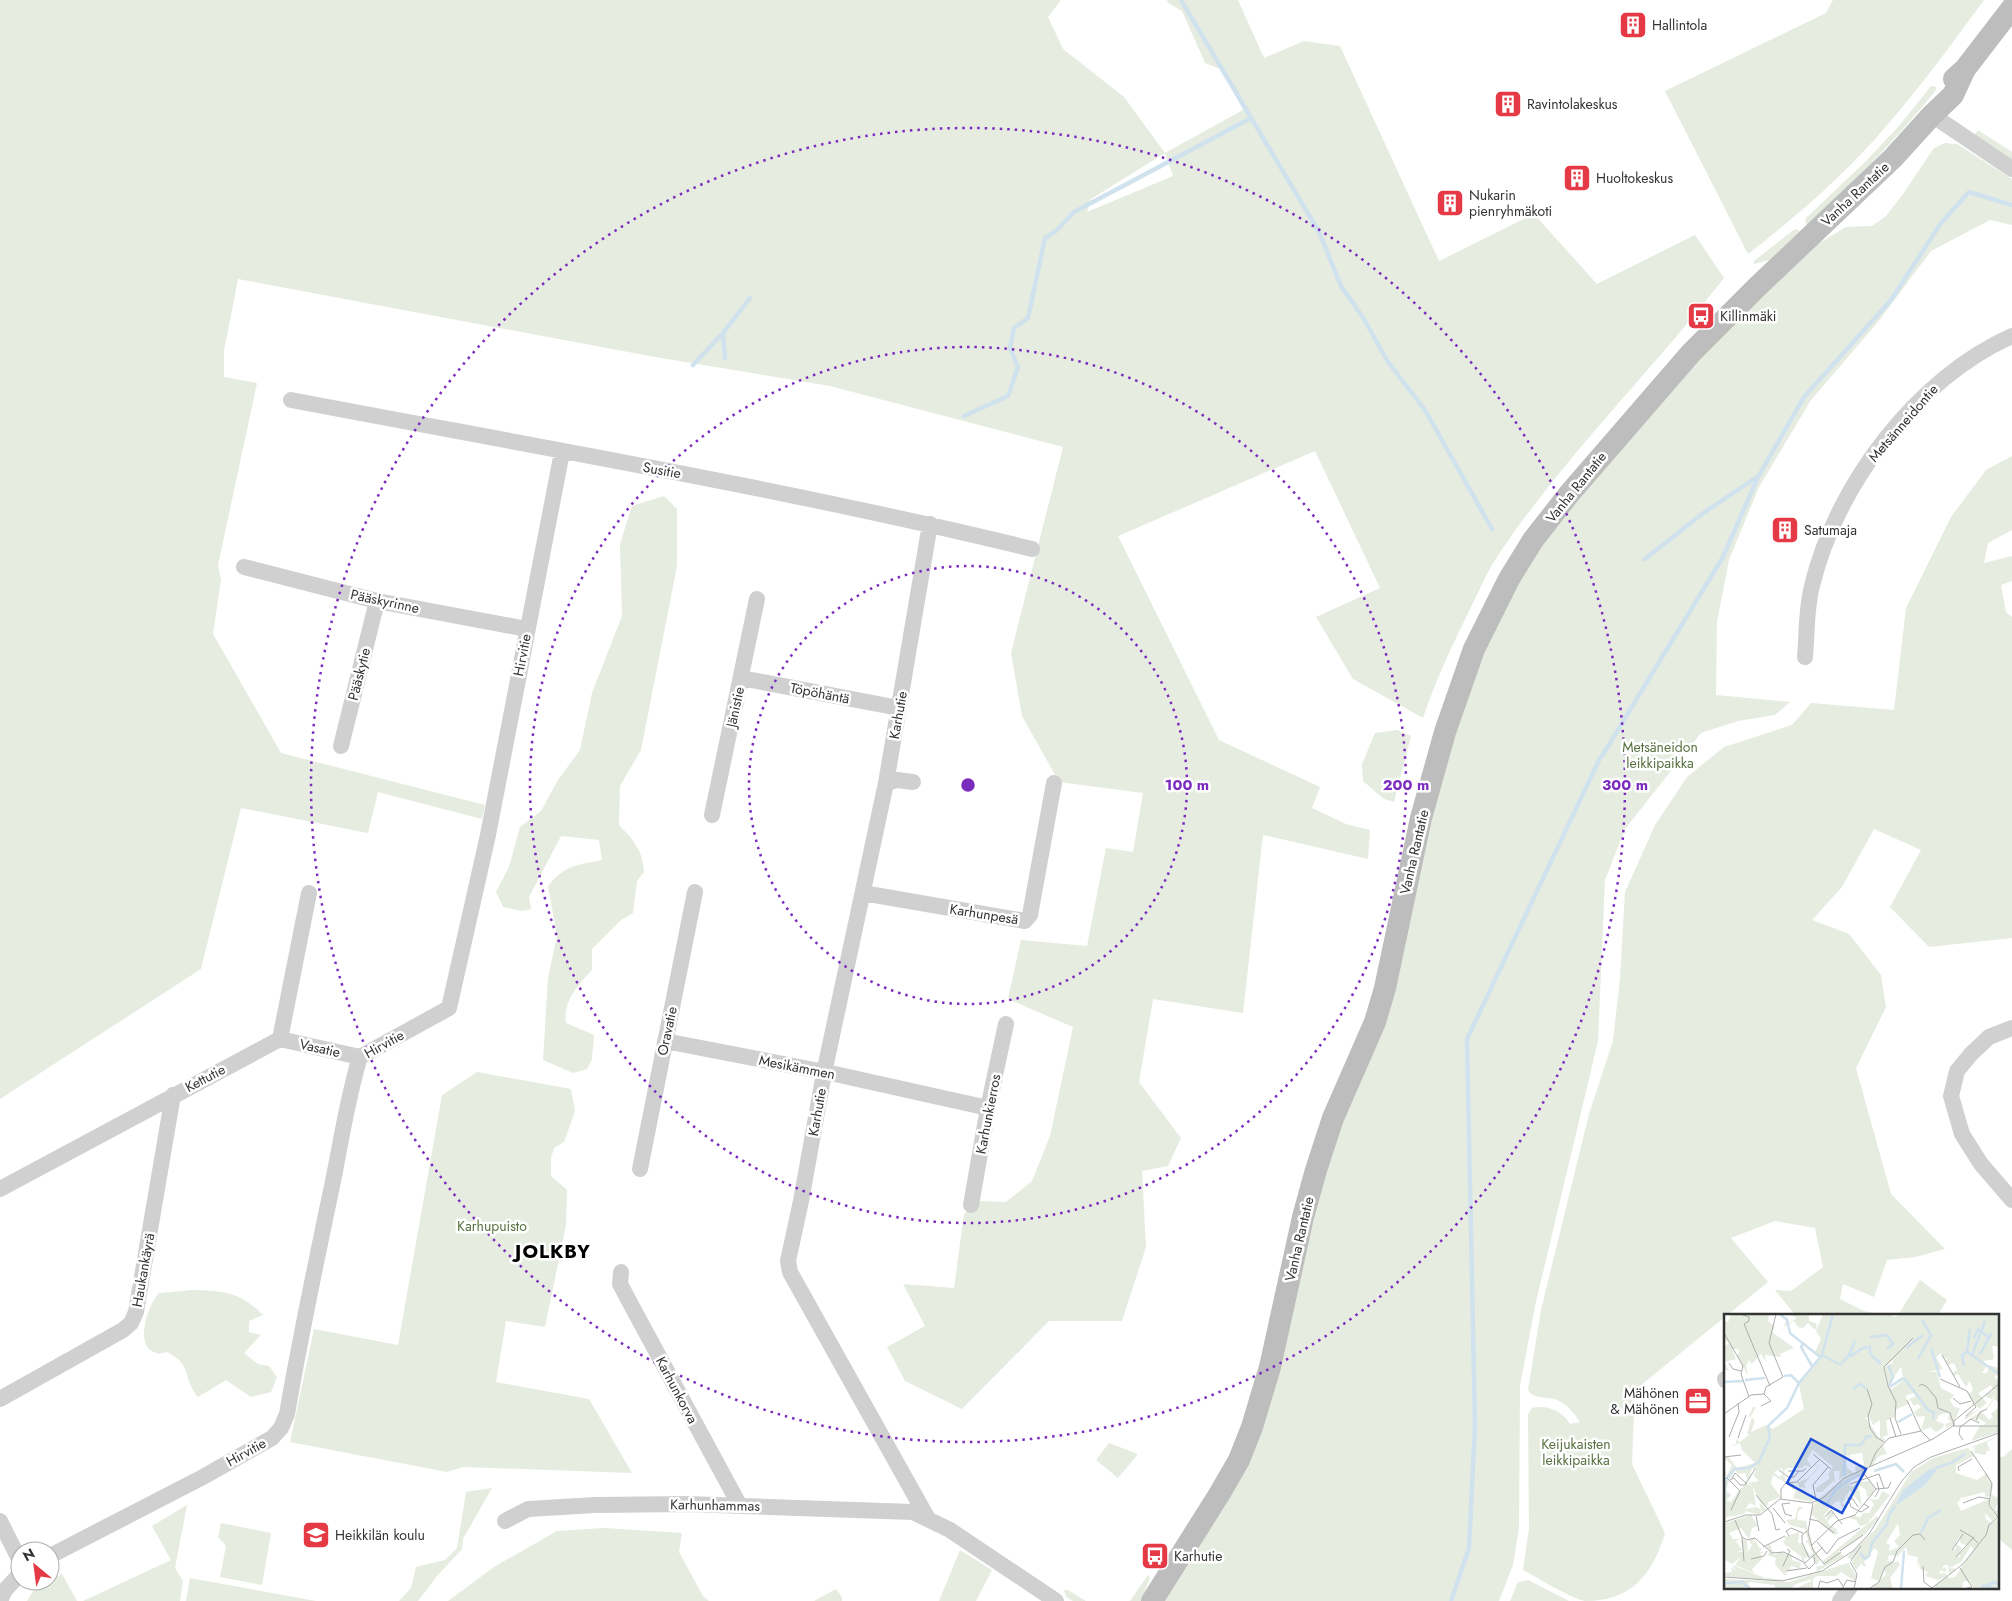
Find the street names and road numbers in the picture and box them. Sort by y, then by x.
street label: Vanha Rantatie [1817,157,1893,231]
street label: Metsänneidontie [1864,380,1942,466]
street label: Vanha Rantatie [1541,447,1611,527]
street label: Susitie [641,457,683,483]
street label: Pääskyrinne [349,584,421,618]
street label: Hirvitie [508,632,536,678]
street label: Pääskytie [343,646,375,702]
street label: Töpöhäntä [789,677,851,709]
street label: Jänistie [721,685,749,731]
street label: Karhutie [884,689,912,741]
street label: Vanha Rantatie [1395,808,1433,896]
street label: Karhunpesä [948,899,1020,929]
street label: Oravatie [652,1005,682,1057]
street label: Hirvitie [360,1025,408,1063]
street label: Vasatie [298,1034,342,1062]
street label: Mesikämmen [757,1050,837,1084]
street label: Kettutie [181,1059,229,1097]
street label: Karhunkierros [970,1072,1006,1156]
street label: Karhutie [803,1086,831,1138]
street label: Vanha Rantatie [1280,1195,1318,1283]
street label: Haukankäyrä [127,1231,159,1309]
street label: Karhunkorva [651,1353,703,1427]
street label: Hirvitie [222,1433,270,1471]
street label: Karhunhammas [670,1494,760,1516]

